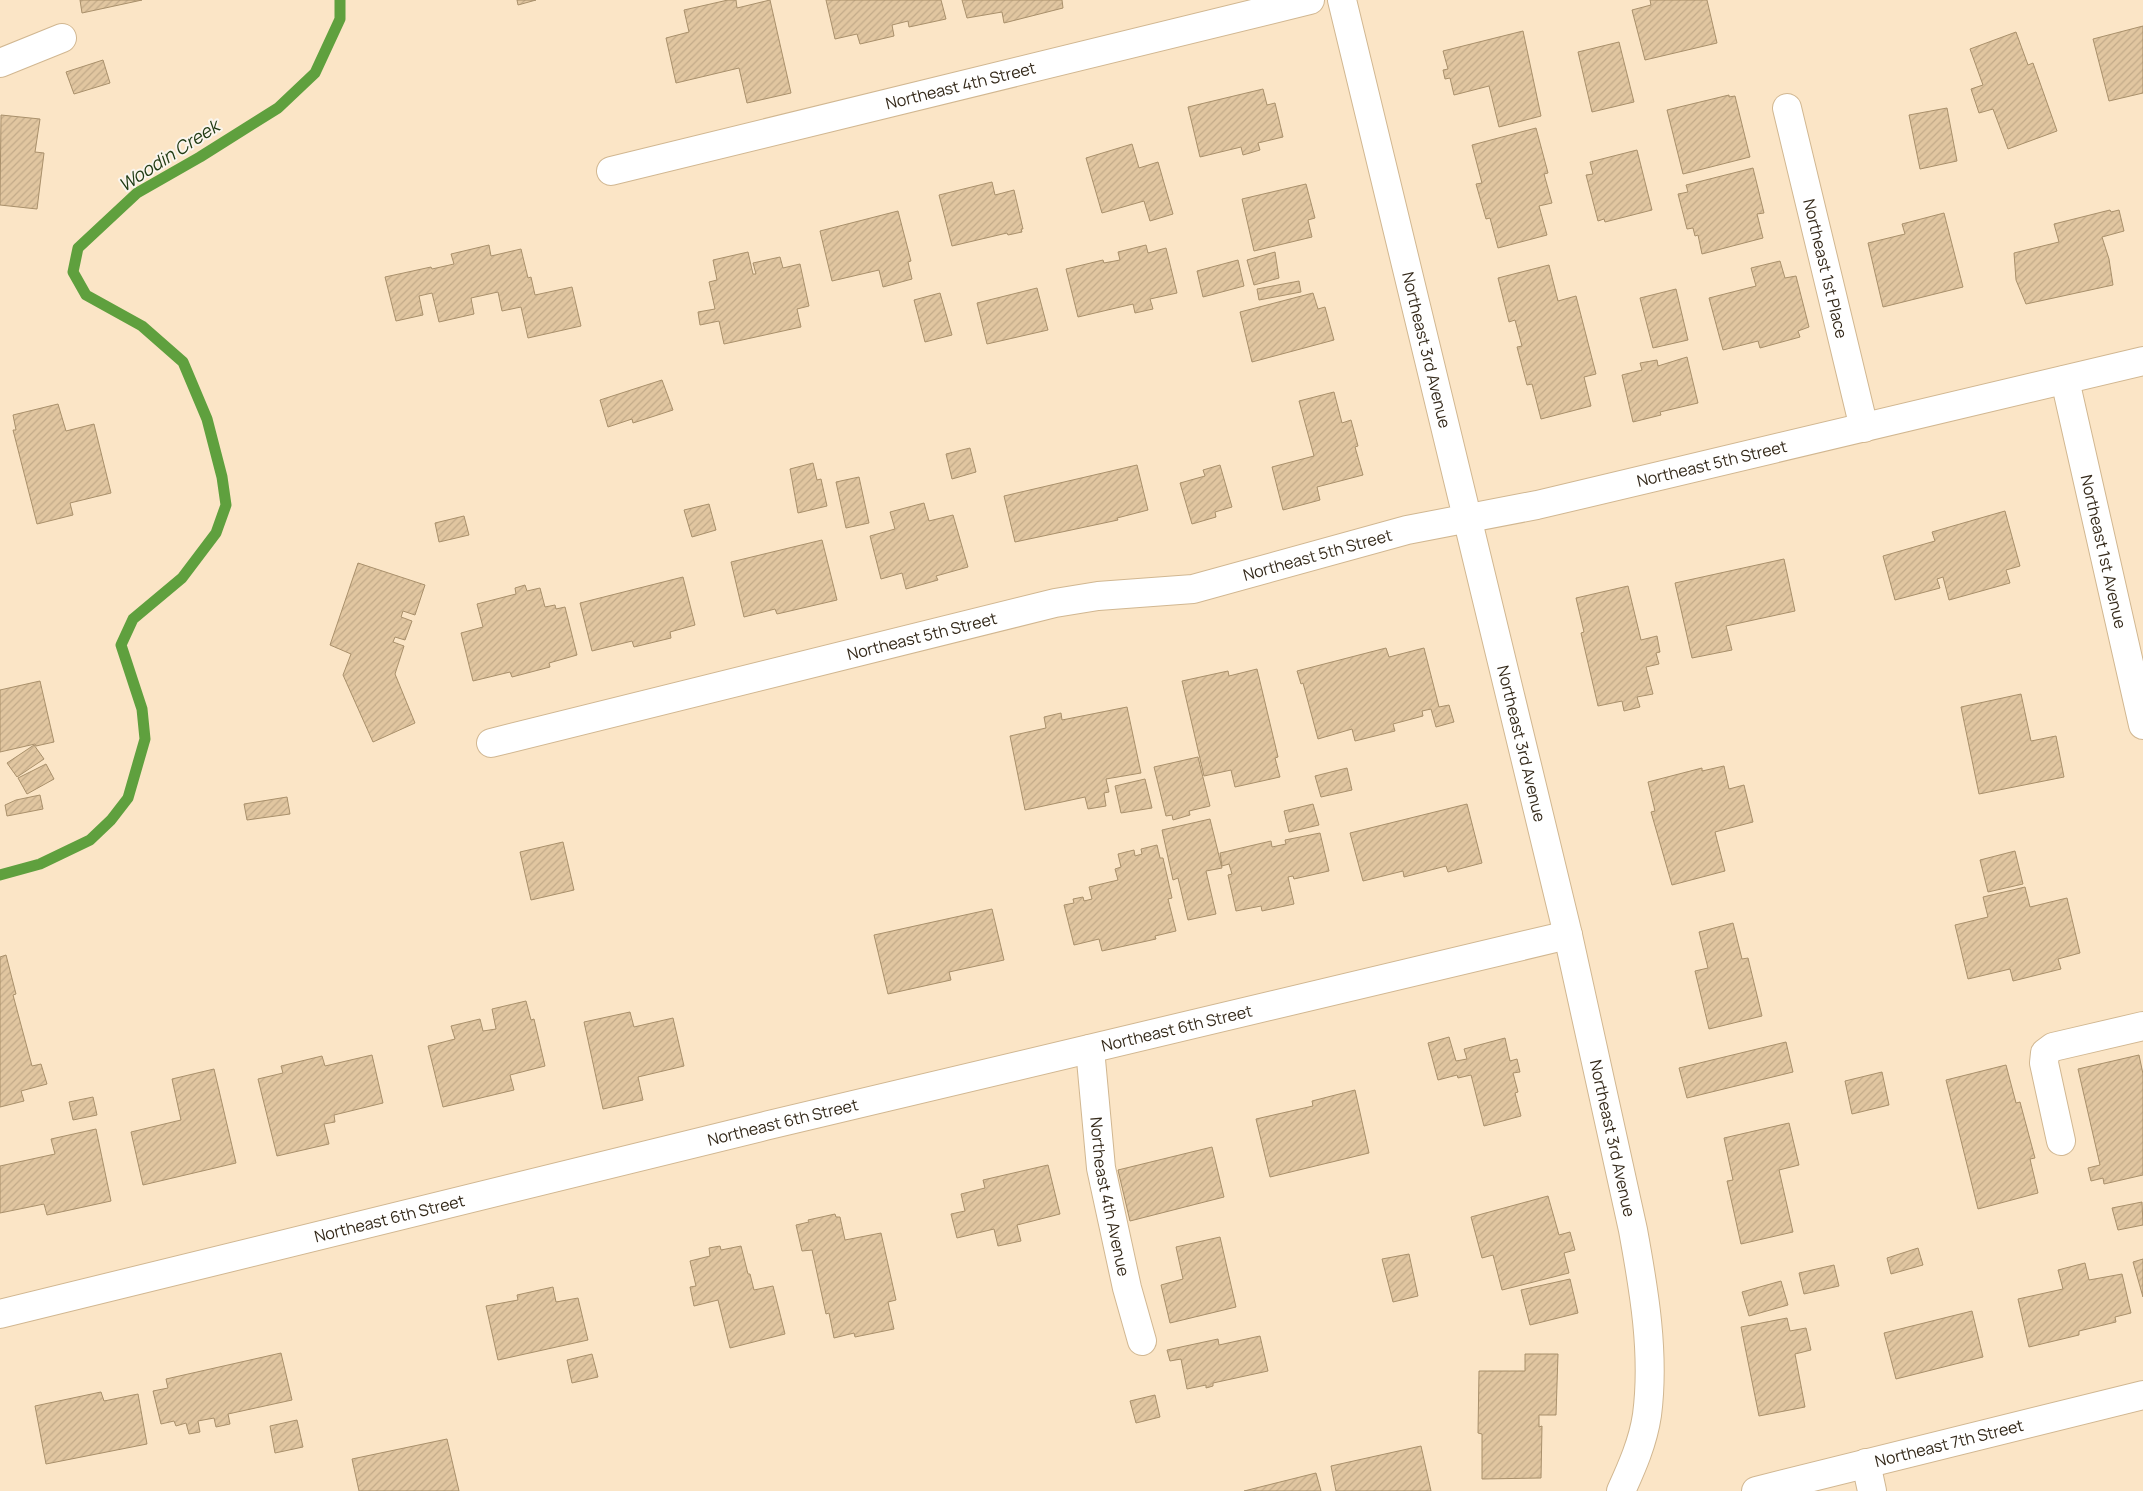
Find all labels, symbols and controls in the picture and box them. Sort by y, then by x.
street label: Northeast 4th Street [883,56,1038,114]
water label: Woodin Creek [114,112,226,197]
street label: Northeast 1st Place [1798,196,1853,340]
street label: Northeast 3rd Avenue [1397,269,1456,430]
street label: Northeast 5th Street [1635,435,1789,492]
street label: Northeast 1st Avenue [2076,472,2132,631]
street label: Northeast 5th Street [1240,524,1394,586]
street label: Northeast 5th Street [845,607,999,665]
street label: Northeast 3rd Avenue [1492,663,1551,824]
street label: Northeast 6th Street [1099,999,1254,1057]
street label: Northeast 3rd Avenue [1585,1058,1641,1219]
street label: Northeast 6th Street [705,1093,860,1151]
street label: Northeast 4th Avenue [1085,1116,1135,1278]
street label: Northeast 6th Street [312,1189,467,1247]
street label: Northeast 7th Street [1872,1414,2026,1472]

